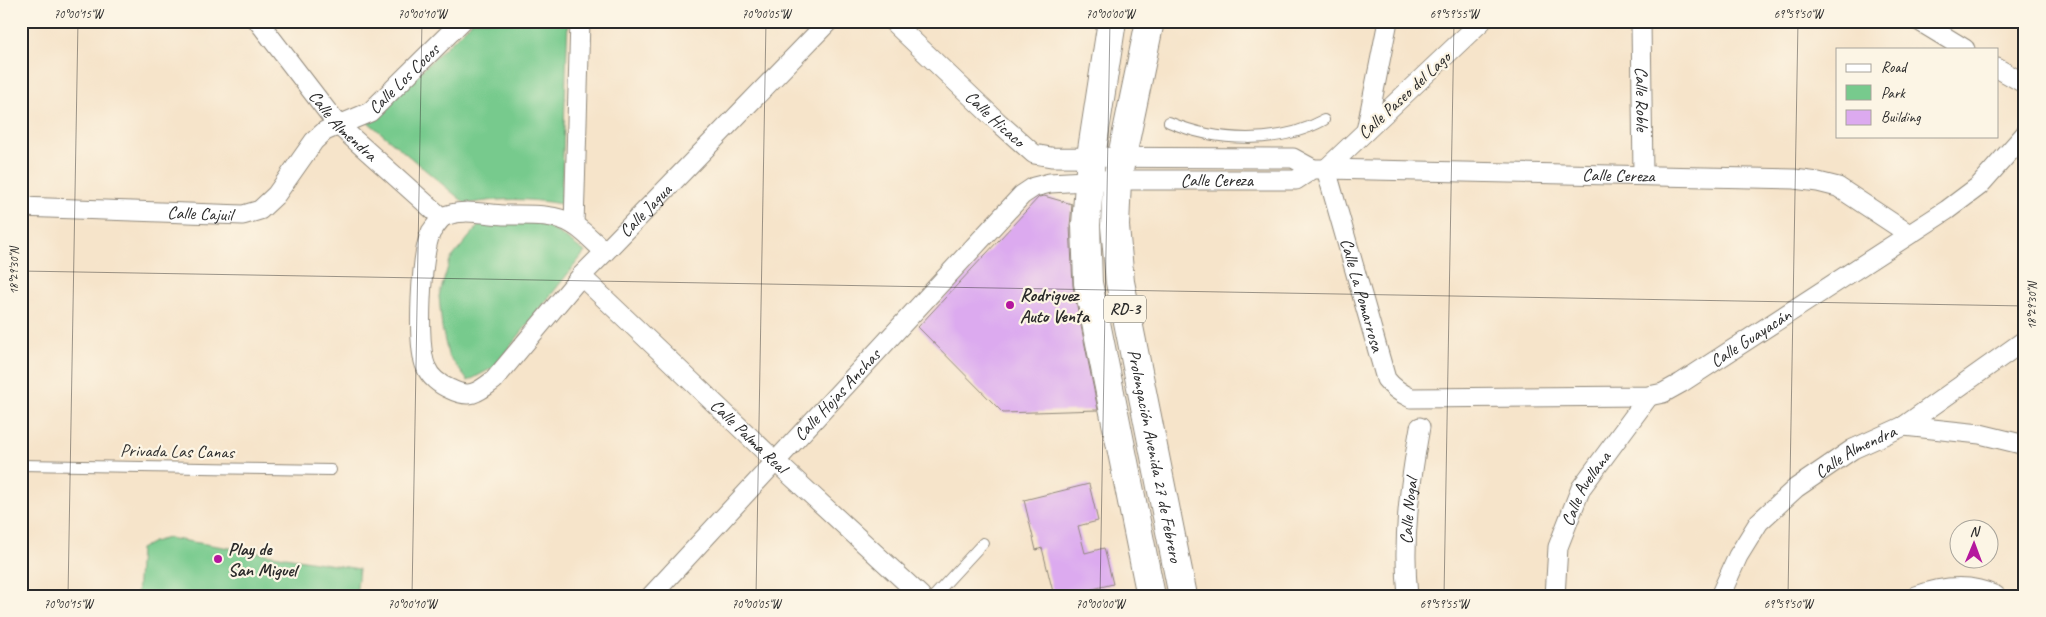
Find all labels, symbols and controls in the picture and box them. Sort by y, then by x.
text: 70°00'15"W [54,6,105,22]
text: 70°00'10"W [398,6,449,22]
text: 70°00'05"W [742,6,793,22]
text: 70°00'00"W [1086,6,1137,22]
text: 69°59'55"W [1430,6,1481,22]
text: 69°59'50"W [1774,6,1825,22]
street label: Calle Los Cocos [364,37,445,118]
street label: Calle Paseo del Lago [1353,45,1456,144]
legend [1836,48,1998,138]
text: Road [1881,58,1908,77]
street label: Calle Roble [1631,66,1653,133]
text: Park [1881,84,1906,103]
street label: Calle Almendra [304,86,383,166]
street label: Calle Hicaco [961,86,1031,153]
text: Building [1881,108,1921,127]
street label: Calle Cereza [1582,163,1657,187]
street label: Calle Cereza [1180,169,1255,191]
street label: Calle Jagua [614,178,677,242]
street label: Calle Cajuil [167,201,236,226]
street label: Calle La Pomarrosa [1335,236,1389,355]
text: 18°29'30"N [6,246,22,295]
text: 18°29'30"N [2024,281,2040,330]
place label: Rodriguez Auto Venta [1020,284,1091,327]
road number: RD-3 [1104,296,1146,322]
marker: Rodriguez Auto Venta [1004,299,1016,311]
street label: Calle Guayacán [1706,303,1796,372]
street label: Calle Hojas Anchas [789,343,886,445]
street label: Prolongación Avenida 27 de Febrero [1123,347,1187,566]
street label: Calle Palma Real [706,394,794,480]
street label: Calle Almendra [1810,420,1900,483]
street label: Privada Las Canas [120,439,236,463]
street label: Calle Avellana [1556,445,1616,529]
street label: Calle Nogal [1395,474,1423,545]
north arrow [1948,520,1998,570]
text: N [1970,523,1981,540]
place label: Play de San Miguel [228,538,300,581]
marker: Play de San Miguel [212,553,224,565]
text: 70°00'15"W [44,596,95,612]
text: 70°00'10"W [388,596,439,612]
text: 70°00'05"W [732,596,783,612]
text: 70°00'00"W [1076,596,1127,612]
text: 69°59'55"W [1420,596,1471,612]
text: 69°59'50"W [1764,596,1815,612]

